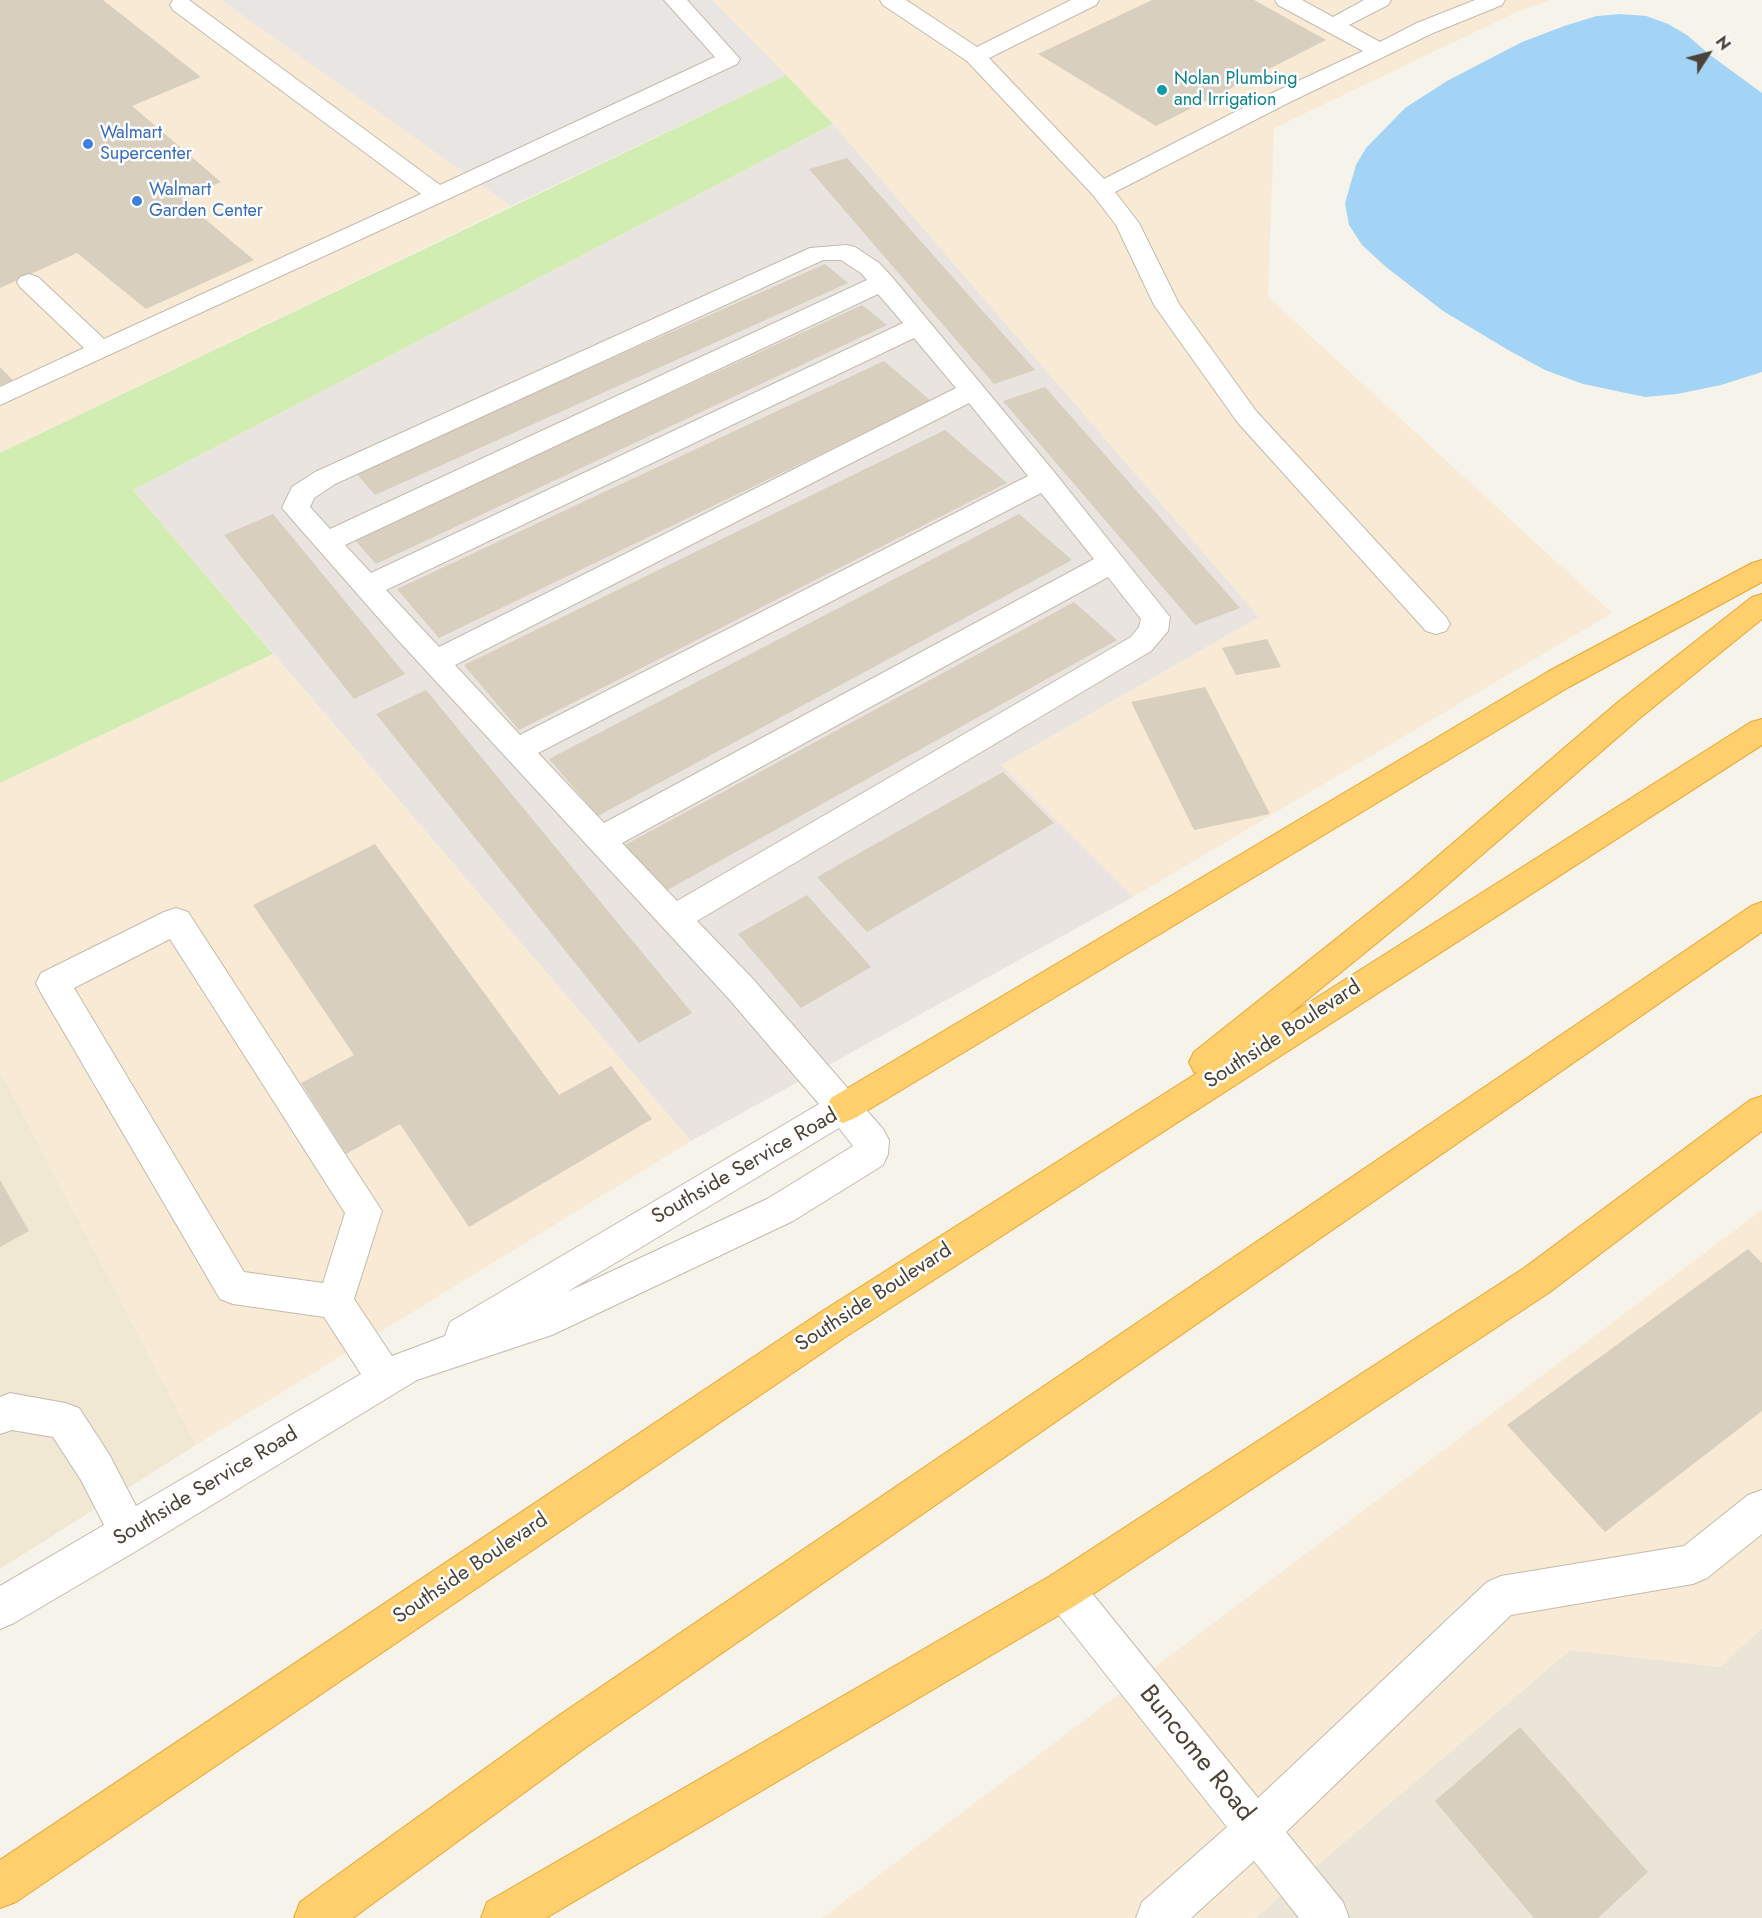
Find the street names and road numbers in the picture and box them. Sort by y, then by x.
street label: Southside Boulevard [1200,975,1366,1095]
street label: Southside Service Road [648,1103,842,1231]
street label: Southside Boulevard [791,1238,957,1358]
street label: Southside Service Road [109,1422,303,1552]
street label: Southside Boulevard [389,1508,553,1630]
street label: Buncome Road [1132,1680,1260,1828]

